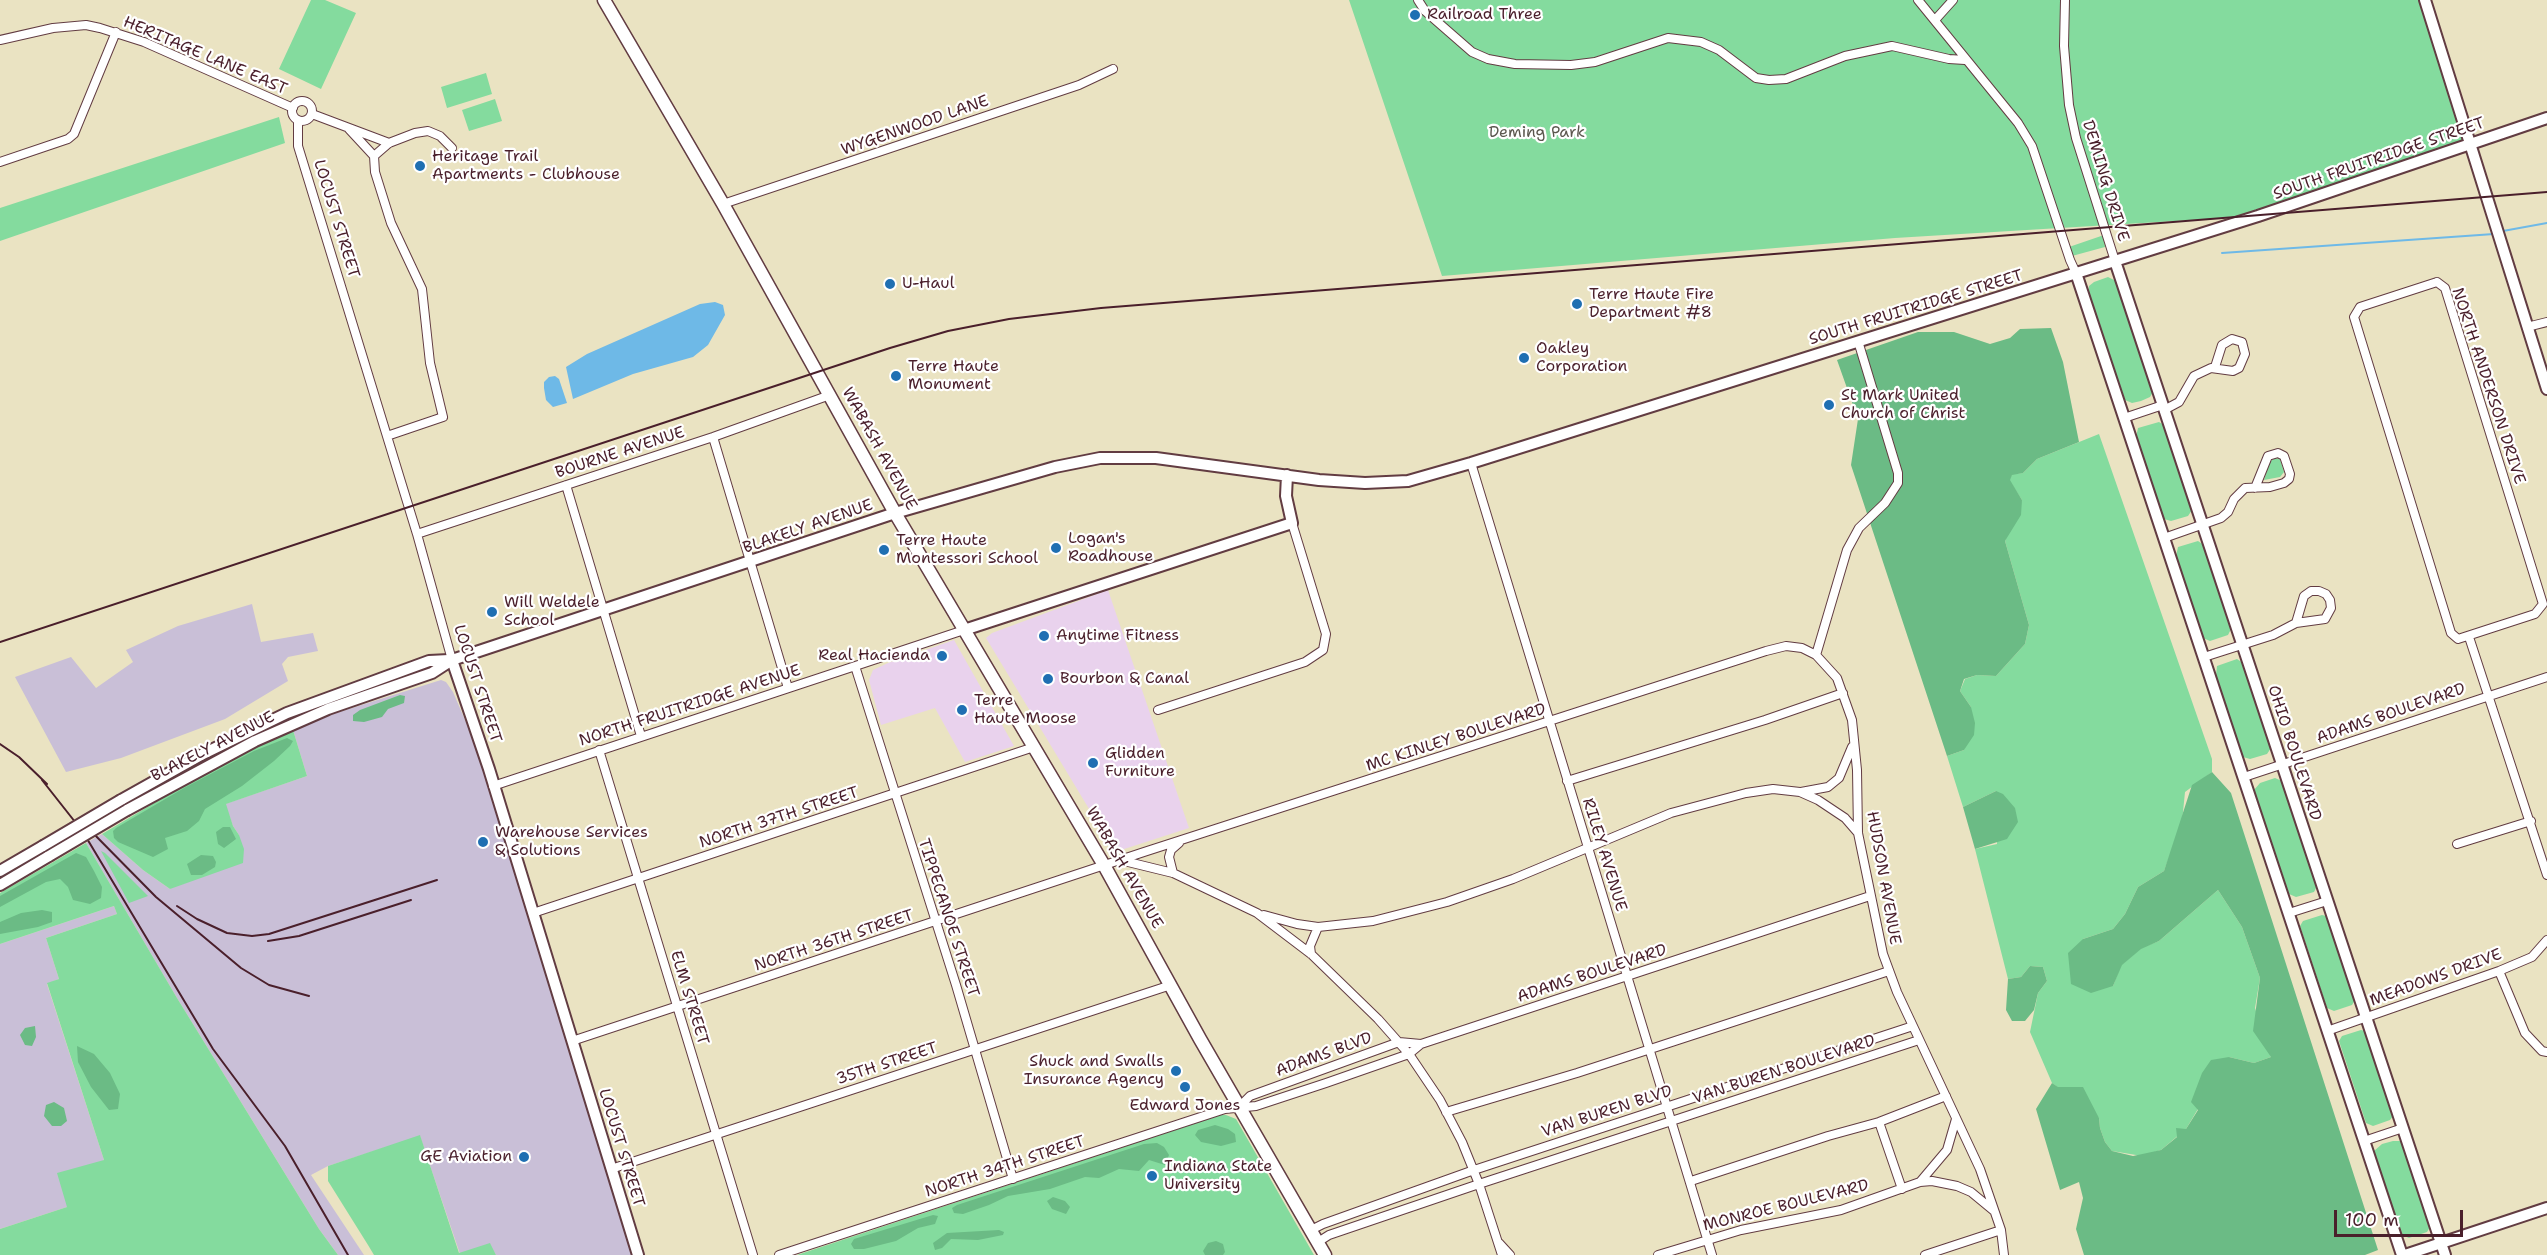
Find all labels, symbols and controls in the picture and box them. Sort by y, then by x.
place label: Railroad Three [1427,5,1542,25]
marker: Railroad Three [1408,8,1422,22]
street label: HERITAGE LANE EAST [120,13,290,99]
street label: WYGENWOOD LANE [839,92,991,160]
street label: SOUTH FRUITRIDGE STREET [2271,114,2487,204]
street label: DEMING DRIVE [2077,118,2133,244]
park label: Deming Park [1489,123,1585,143]
place label: Heritage Trail Apartments - Clubhouse [432,147,620,185]
street label: LOCUST STREET [309,157,363,281]
marker: Heritage Trail Apartments - Clubhouse [413,159,427,173]
street label: SOUTH FRUITRIDGE STREET [1807,266,2025,350]
place label: U-Haul [902,274,955,294]
marker: U-Haul [883,277,897,291]
place label: Terre Haute Fire Department #8 [1589,285,1714,323]
street label: NORTH ANDERSON DRIVE [2447,285,2529,487]
marker: Terre Haute Fire Department #8 [1570,297,1584,311]
place label: Oakley Corporation [1536,339,1627,377]
marker: Oakley Corporation [1517,351,1531,365]
place label: Terre Haute Monument [908,357,999,395]
marker: Terre Haute Monument [889,369,903,383]
street label: WABASH AVENUE [837,384,921,514]
place label: St Mark United Church of Christ [1841,386,1965,424]
marker: St Mark United Church of Christ [1822,398,1836,412]
street label: BOURNE AVENUE [553,423,687,483]
street label: BLAKELY AVENUE [741,496,875,558]
place label: Logan's Roadhouse [1068,529,1153,567]
place label: Terre Haute Montessori School [896,531,1038,569]
marker: Logan's Roadhouse [1049,541,1063,555]
marker: Terre Haute Montessori School [877,543,891,557]
place label: Will Weldele School [504,593,600,631]
marker: Will Weldele School [485,605,499,619]
street label: LOCUST STREET [449,623,505,745]
place label: Anytime Fitness [1056,626,1179,646]
marker: Anytime Fitness [1037,629,1051,643]
place label: Real Hacienda [818,646,930,666]
marker: Real Hacienda [935,649,949,663]
street label: NORTH FRUITRIDGE AVENUE [577,661,803,751]
place label: Bourbon & Canal [1060,669,1189,689]
marker: Bourbon & Canal [1041,672,1055,686]
street label: ADAMS BOULEVARD [2314,680,2468,748]
street label: OHIO BOULEVARD [2263,683,2325,823]
place label: Terre Haute Moose [974,691,1077,729]
street label: MC KINLEY BOULEVARD [1364,700,1548,776]
marker: Terre Haute Moose [955,703,969,717]
street label: BLAKELY AVENUE [148,708,278,786]
place label: Glidden Furniture [1105,744,1175,782]
marker: Glidden Furniture [1086,756,1100,770]
street label: NORTH 37TH STREET [697,783,861,853]
street label: RILEY AVENUE [1578,796,1630,914]
street label: WABASH AVENUE [1081,804,1167,932]
street label: HUDSON AVENUE [1862,810,1904,946]
place label: Warehouse Services & Solutions [495,823,648,861]
marker: Warehouse Services & Solutions [476,835,490,849]
street label: TIPPECANOE STREET [913,836,983,1000]
street label: NORTH 36TH STREET [752,906,916,976]
street label: ADAMS BOULEVARD [1515,941,1669,1007]
street label: MEADOWS DRIVE [2367,945,2505,1011]
street label: ELM STREET [666,949,712,1047]
street label: ADAMS BLVD [1273,1029,1375,1081]
street label: VAN BUREN BOULEVARD [1690,1031,1878,1109]
street label: 35TH STREET [834,1039,940,1089]
place label: Shuck and Swalls Insurance Agency [1024,1052,1164,1090]
marker: Shuck and Swalls Insurance Agency [1169,1064,1183,1078]
marker: Edward Jones [1178,1080,1192,1094]
street label: VAN BUREN BLVD [1539,1082,1675,1142]
street label: LOCUST STREET [594,1086,648,1210]
place label: Edward Jones [1130,1096,1240,1116]
street label: NORTH 34TH STREET [923,1132,1087,1202]
place label: GE Aviation [420,1147,512,1167]
marker: GE Aviation [517,1150,531,1164]
place label: Indiana State University [1164,1157,1272,1195]
marker: Indiana State University [1145,1169,1159,1183]
street label: MONROE BOULEVARD [1701,1176,1871,1236]
scale bar [2337,1198,2466,1236]
text: 100 m [2345,1208,2399,1232]

